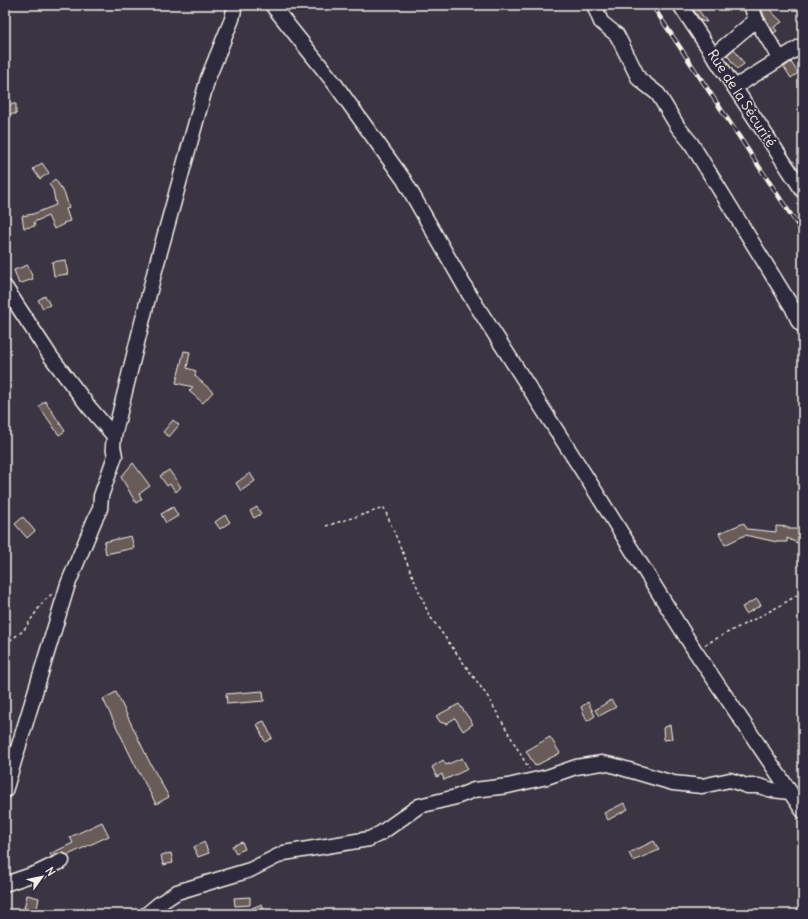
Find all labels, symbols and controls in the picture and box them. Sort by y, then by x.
street label: Rue de la Sécurité [704,46,780,150]
north arrow [22,857,62,897]
text: N [42,865,58,879]

